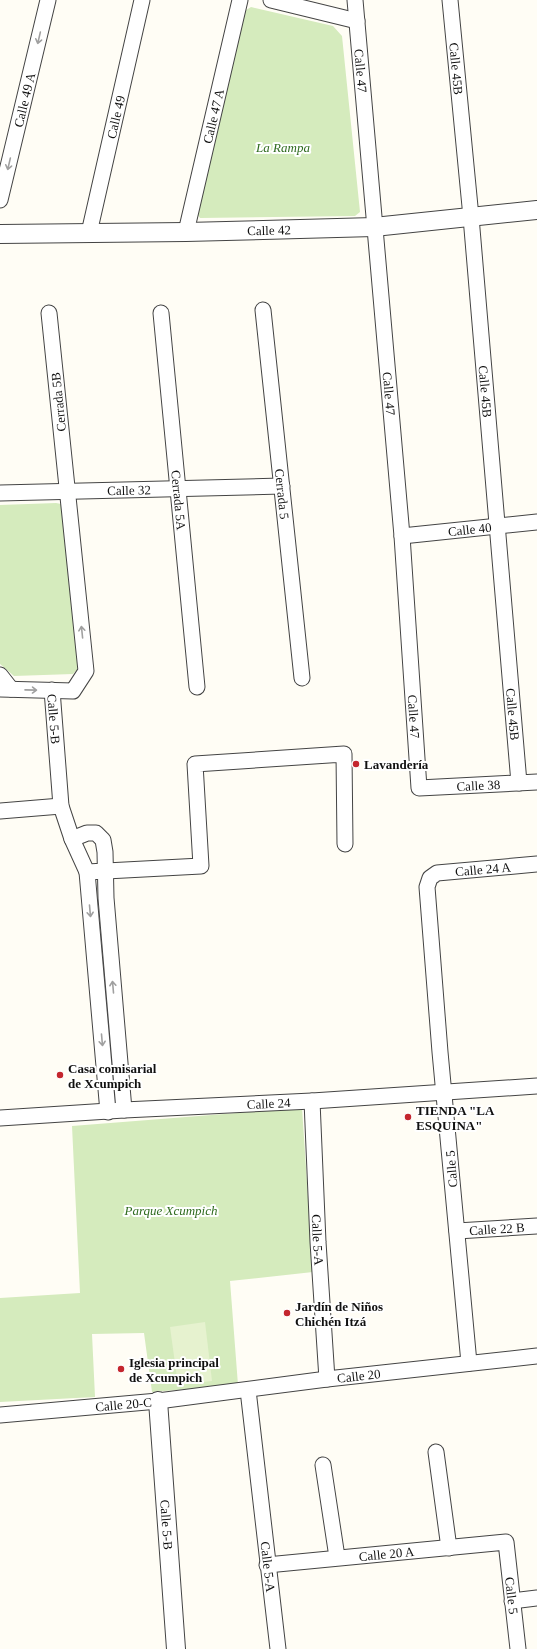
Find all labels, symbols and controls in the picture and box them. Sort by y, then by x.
one-way arrow [34,31,42,44]
street label: Calle 45B [446,42,466,96]
street label: Calle 47 [351,48,370,94]
street label: Calle 49 A [11,71,38,129]
street label: Calle 47 A [200,87,227,145]
street label: Calle 49 [104,94,128,140]
park label: La Rampa [255,140,310,155]
one-way arrow [4,158,12,171]
street label: Calle 42 [247,222,291,238]
street label: Calle 45B [476,365,495,418]
street label: Cerrada 5B [48,371,69,432]
street label: Calle 47 [380,371,398,416]
street label: Cerrada 5 [272,468,292,520]
street label: Cerrada 5A [168,469,189,532]
street label: Calle 32 [107,482,151,498]
street label: Calle 40 [447,520,492,539]
one-way arrow [78,626,85,639]
one-way arrow [24,686,37,693]
street label: Calle 45B [503,688,522,741]
street label: Calle 5-B [44,693,63,745]
street label: Calle 47 [405,694,423,739]
place label: Lavandería [364,757,429,772]
marker: Lavandería [351,759,361,769]
street label: Calle 38 [456,777,501,794]
street label: Calle 24 A [455,859,512,879]
one-way arrow [87,904,94,917]
one-way arrow [110,981,117,994]
one-way arrow [98,1033,105,1046]
place label: Casa comisarial de Xcumpich [68,1061,157,1091]
marker: Casa comisarial de Xcumpich [55,1070,65,1080]
street label: Calle 24 [246,1095,291,1112]
place label: TIENDA "LA ESQUINA" [416,1103,495,1133]
marker: TIENDA "LA ESQUINA" [403,1112,413,1122]
street label: Calle 5 [442,1150,461,1188]
park label: Parque Xcumpich [123,1203,218,1218]
street label: Calle 5-A [309,1214,327,1266]
street label: Calle 22 B [469,1220,526,1238]
place label: Jardín de Niños Chichén Itzá [295,1299,383,1329]
marker: Jardín de Niños Chichén Itzá [282,1308,292,1318]
place label: Iglesia principal de Xcumpich [129,1355,219,1385]
marker: Iglesia principal de Xcumpich [116,1364,126,1374]
street label: Calle 20 [336,1366,381,1386]
street label: Calle 20-C [95,1395,152,1415]
street label: Calle 5-B [157,1499,176,1551]
street label: Calle 5-A [258,1541,278,1594]
street label: Calle 20 A [358,1544,416,1564]
street label: Calle 5 [502,1576,521,1615]

